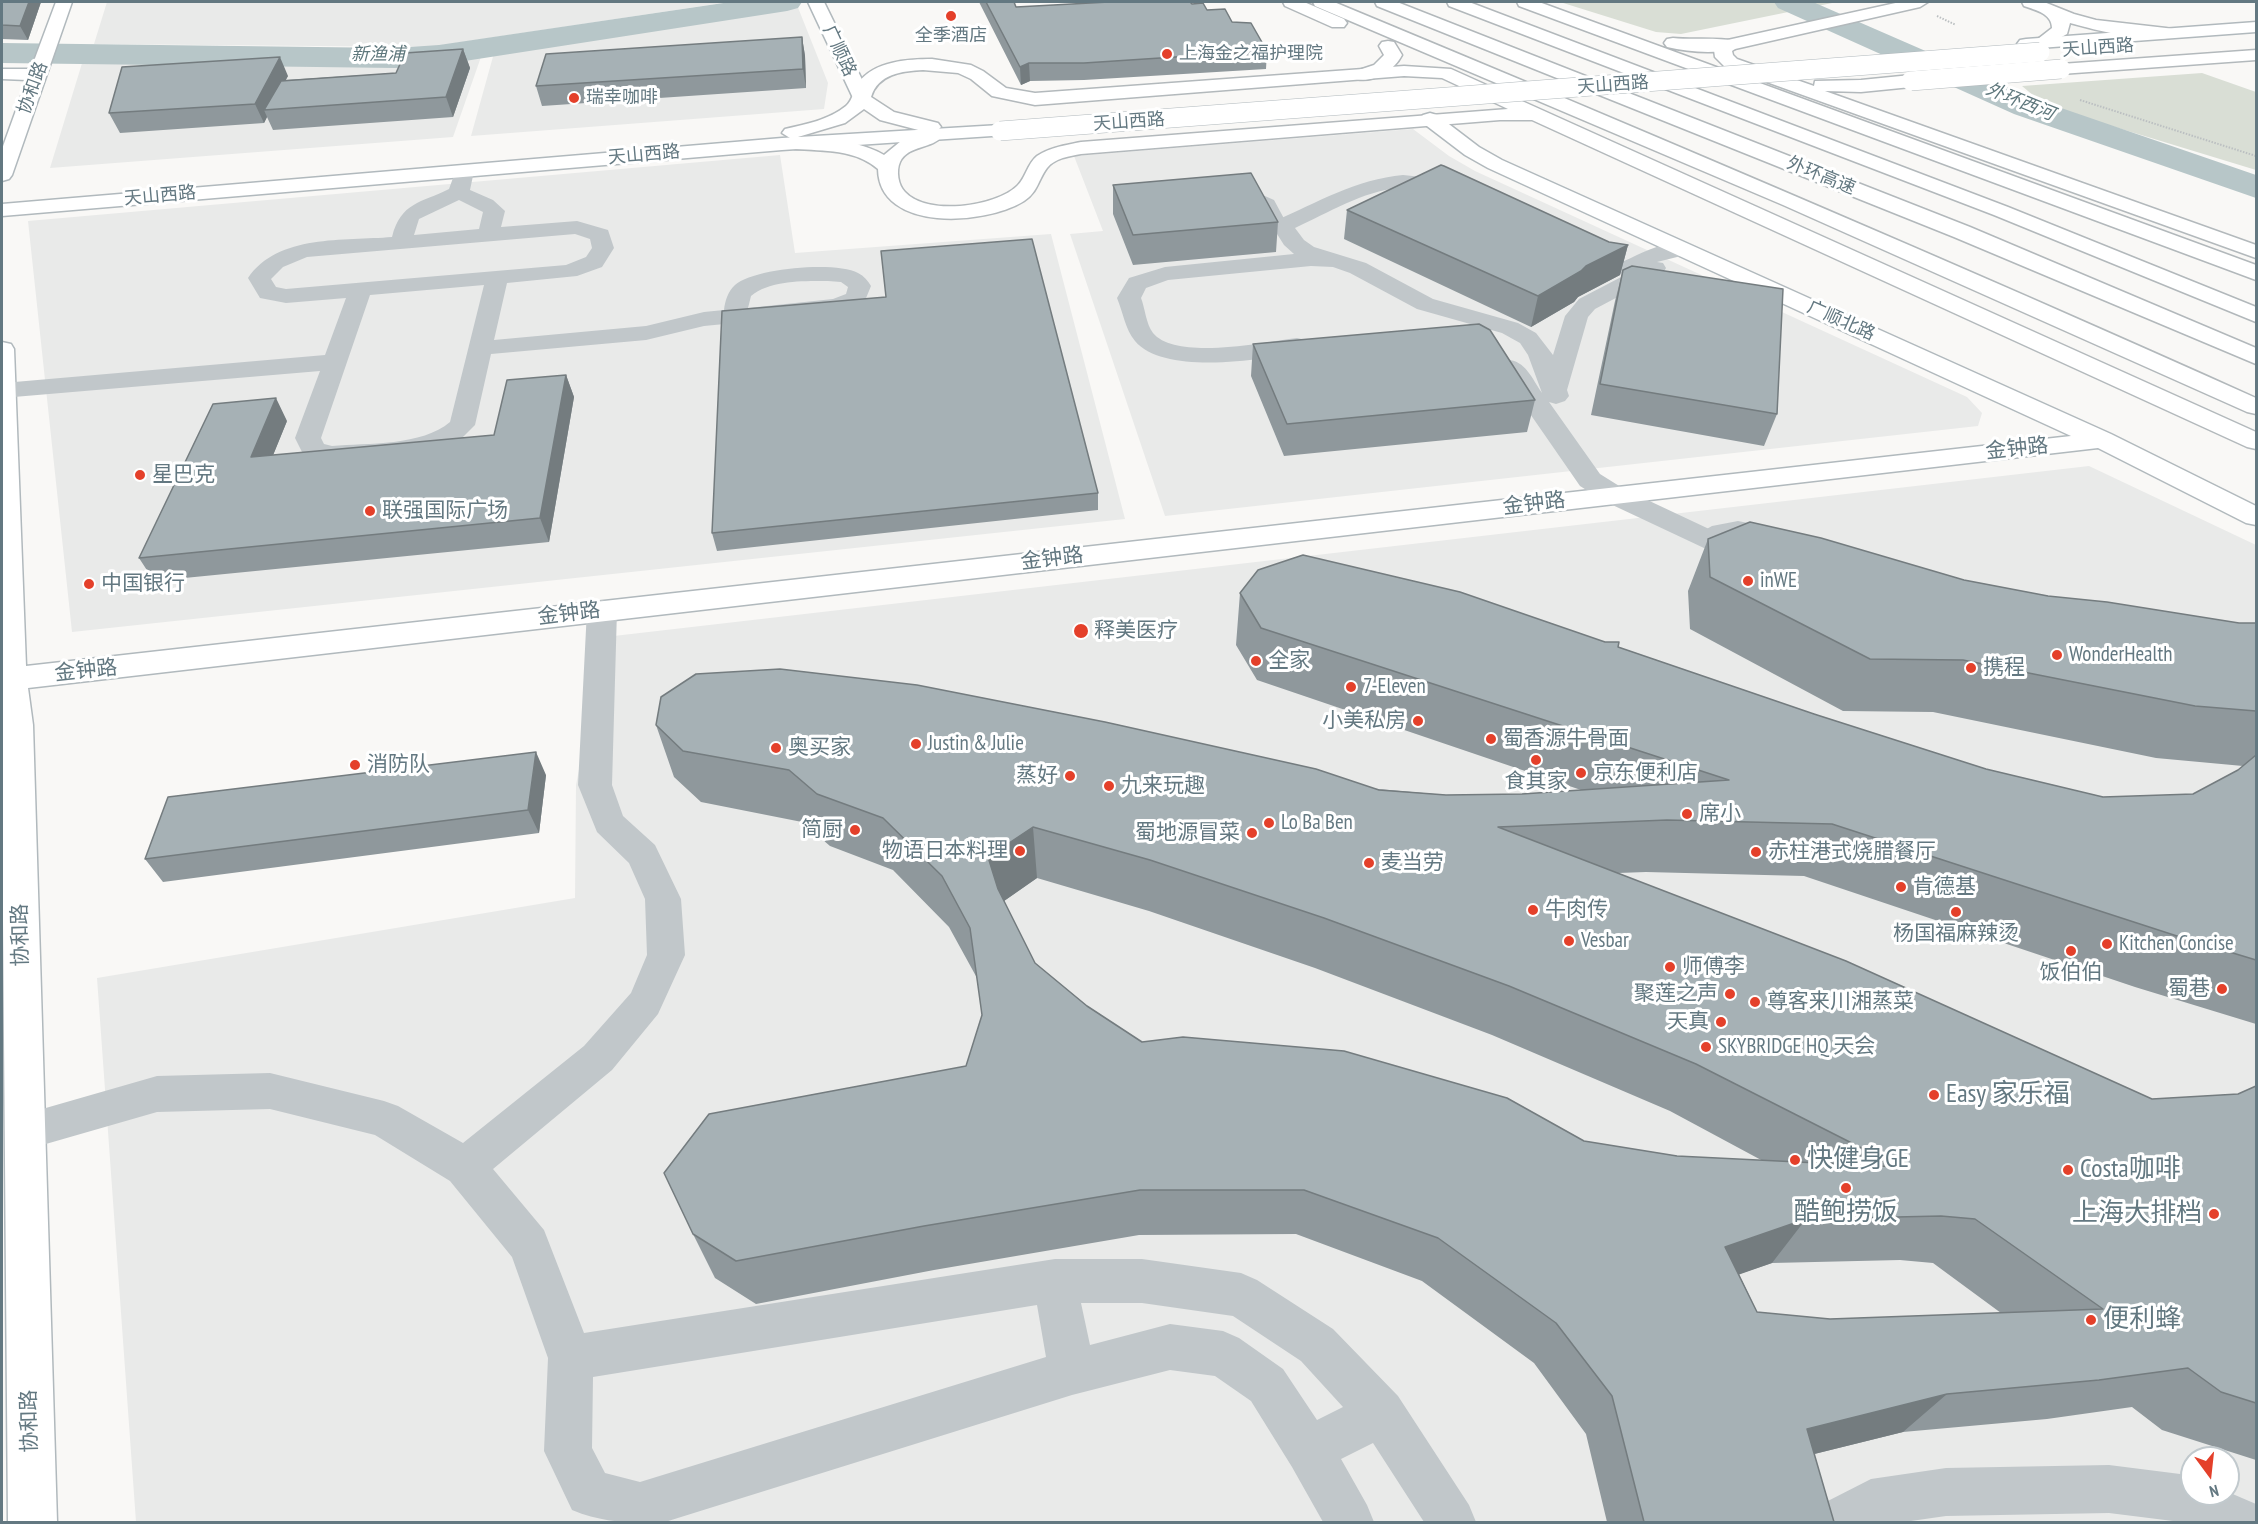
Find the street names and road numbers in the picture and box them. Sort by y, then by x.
street label: 广顺路 [818,22,860,80]
street label: 天山西路 [2061,35,2135,61]
street label: 协和路 [14,59,52,117]
street label: 天山西路 [1576,72,1650,98]
street label: 天山西路 [1092,109,1166,135]
street label: 天山西路 [607,141,681,169]
street label: 外环高速 [1784,153,1858,199]
street label: 天山西路 [123,182,197,210]
street label: 广顺北路 [1804,296,1878,346]
street label: 金钟路 [1984,433,2050,465]
street label: 金钟路 [1501,488,1567,520]
street label: 金钟路 [1019,543,1085,575]
street label: 金钟路 [536,598,602,630]
street label: 金钟路 [53,655,119,687]
street label: 协和路 [8,903,34,967]
street label: 协和路 [17,1389,43,1453]

